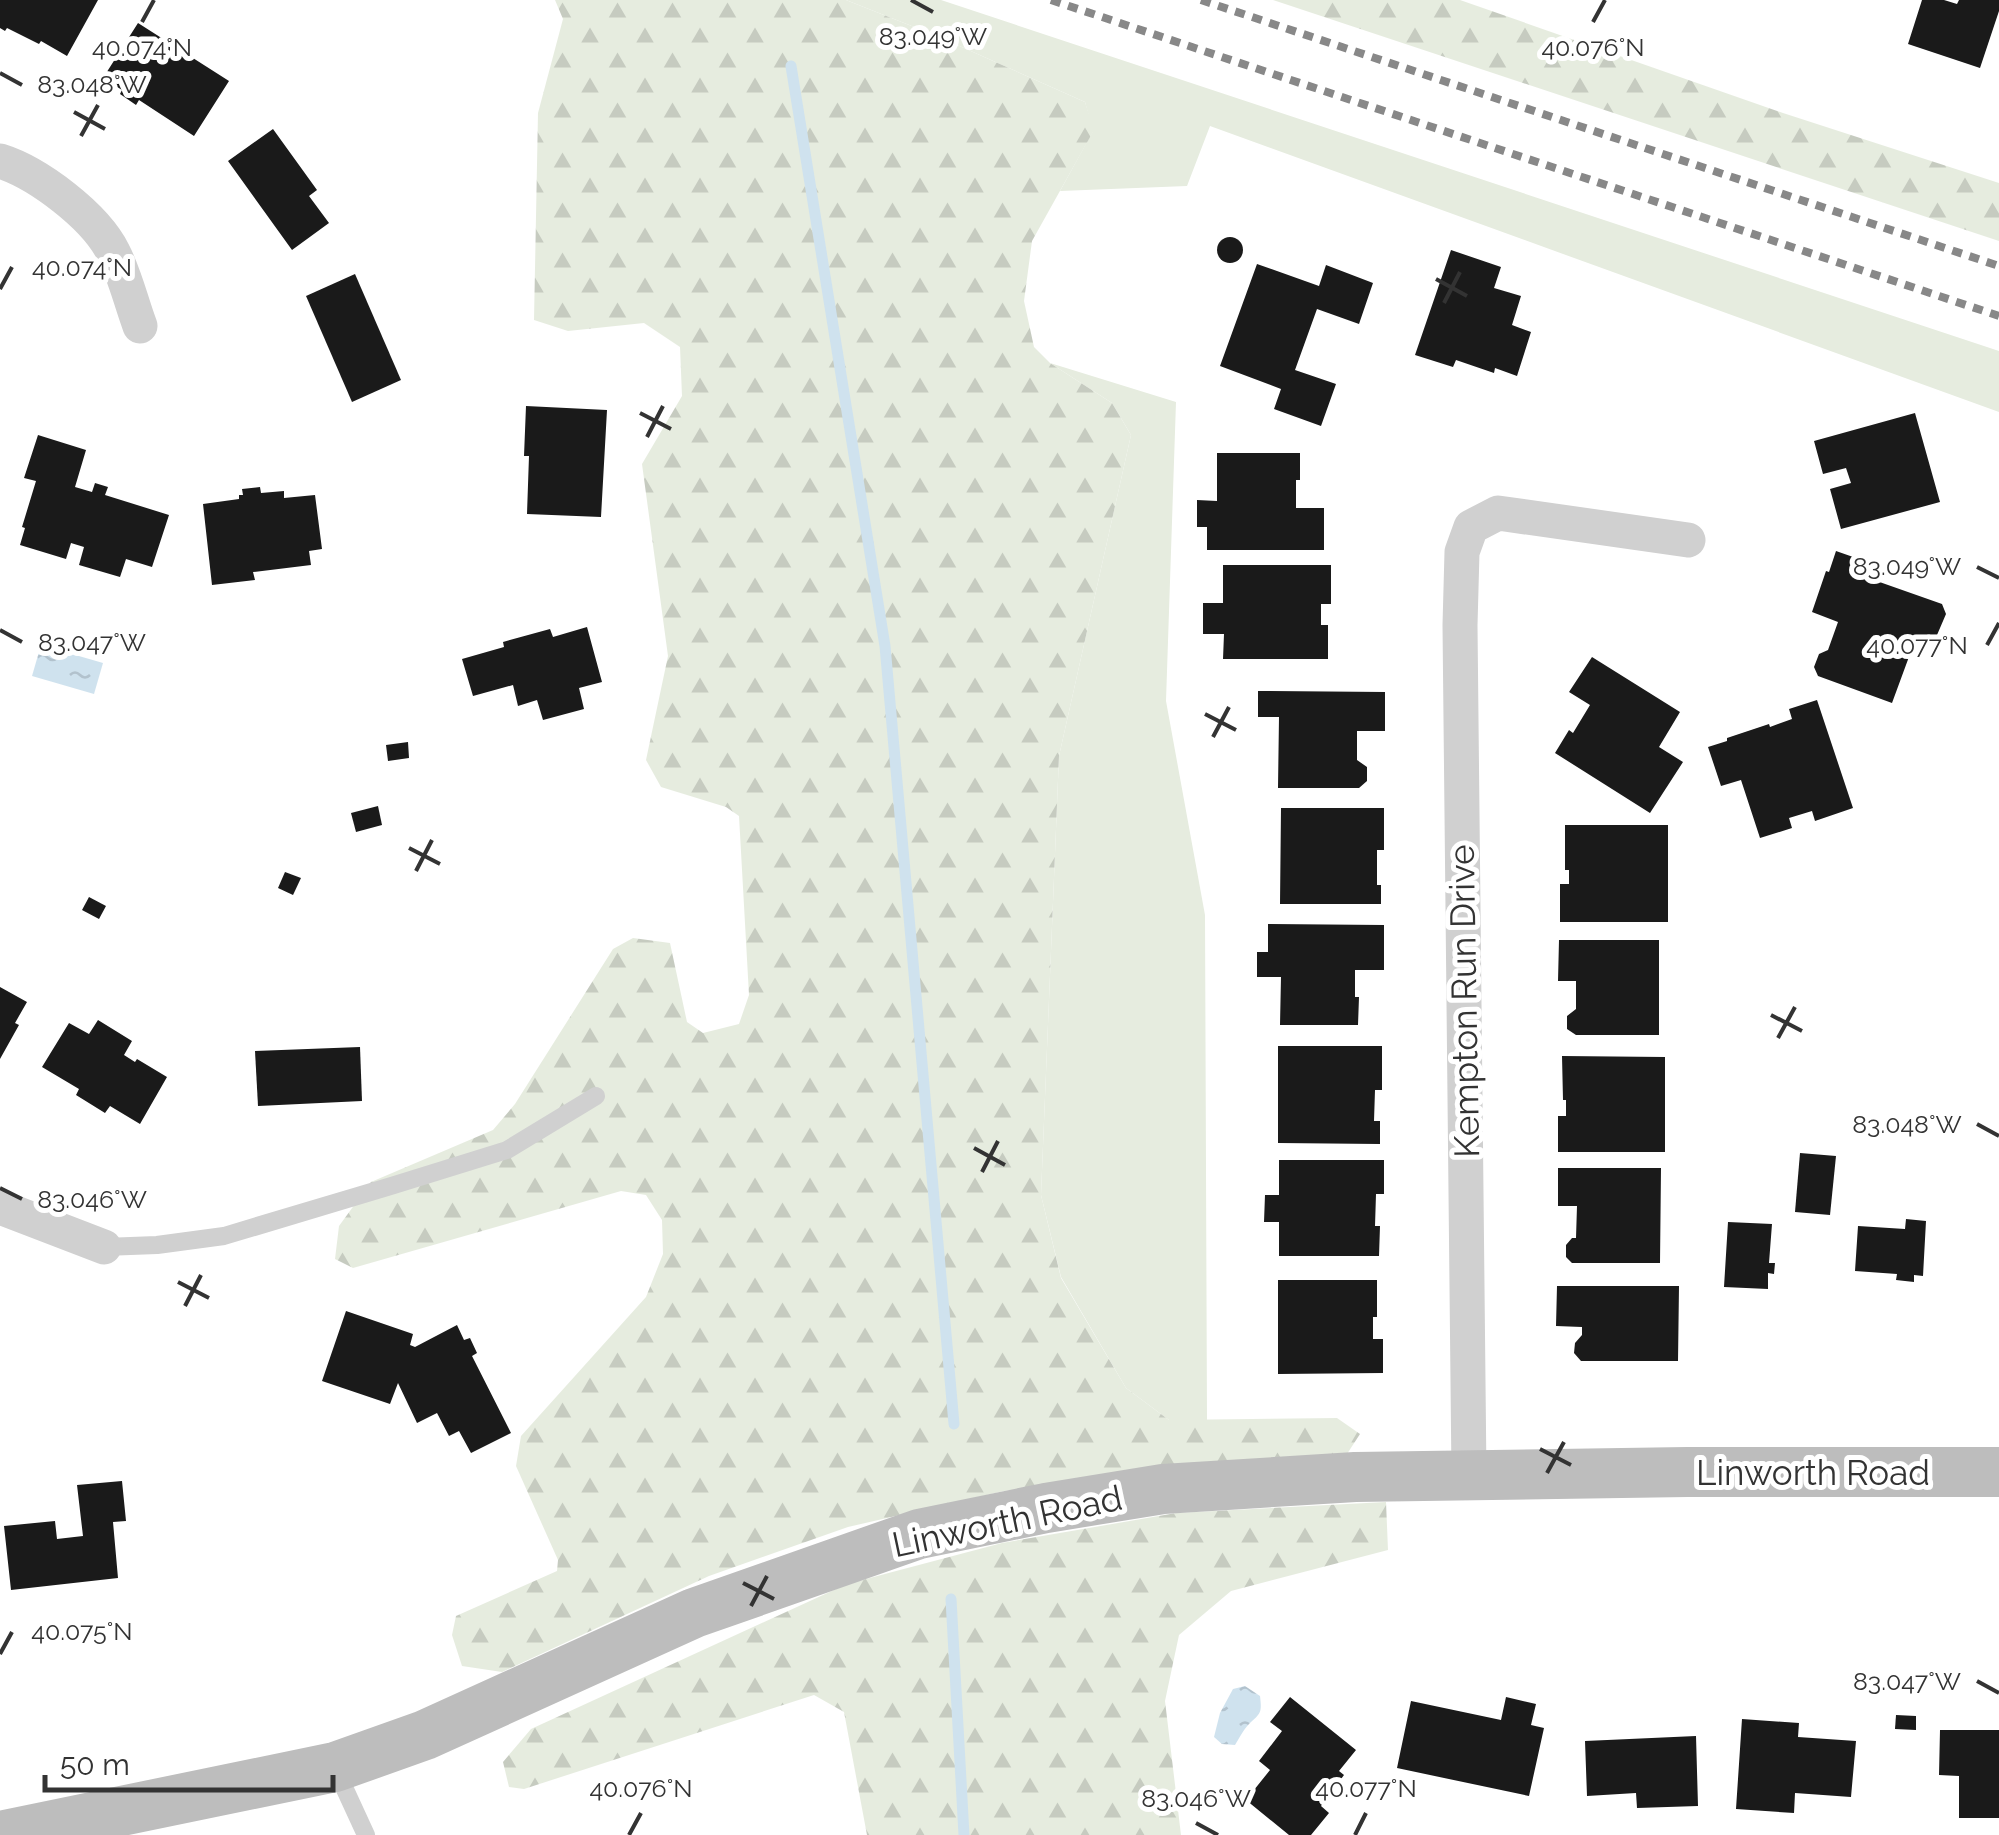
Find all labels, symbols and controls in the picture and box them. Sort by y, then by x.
text: 83.049°W [879,21,987,51]
text: 40.074°N [92,32,192,62]
text: 40.076°N [1541,32,1645,62]
text: 83.048°W [37,69,147,99]
text: 40.074°N [32,252,132,282]
text: 83.049°W [1853,551,1961,581]
text: 83.047°W [38,627,146,657]
text: 40.077°N [1866,630,1968,660]
street label: Kempton Run Drive [1441,844,1487,1158]
text: 83.048°W [1852,1109,1962,1139]
text: 83.046°W [37,1184,147,1214]
street label: Linworth Road [1696,1452,1930,1493]
street label: Linworth Road [888,1477,1126,1565]
text: 40.075°N [31,1616,133,1646]
text: 83.047°W [1853,1666,1961,1696]
scale bar [45,1730,332,1792]
text: 50 m [60,1747,130,1782]
text: 40.076°N [589,1773,693,1803]
text: 40.077°N [1315,1773,1417,1803]
text: 83.046°W [1141,1783,1251,1813]

